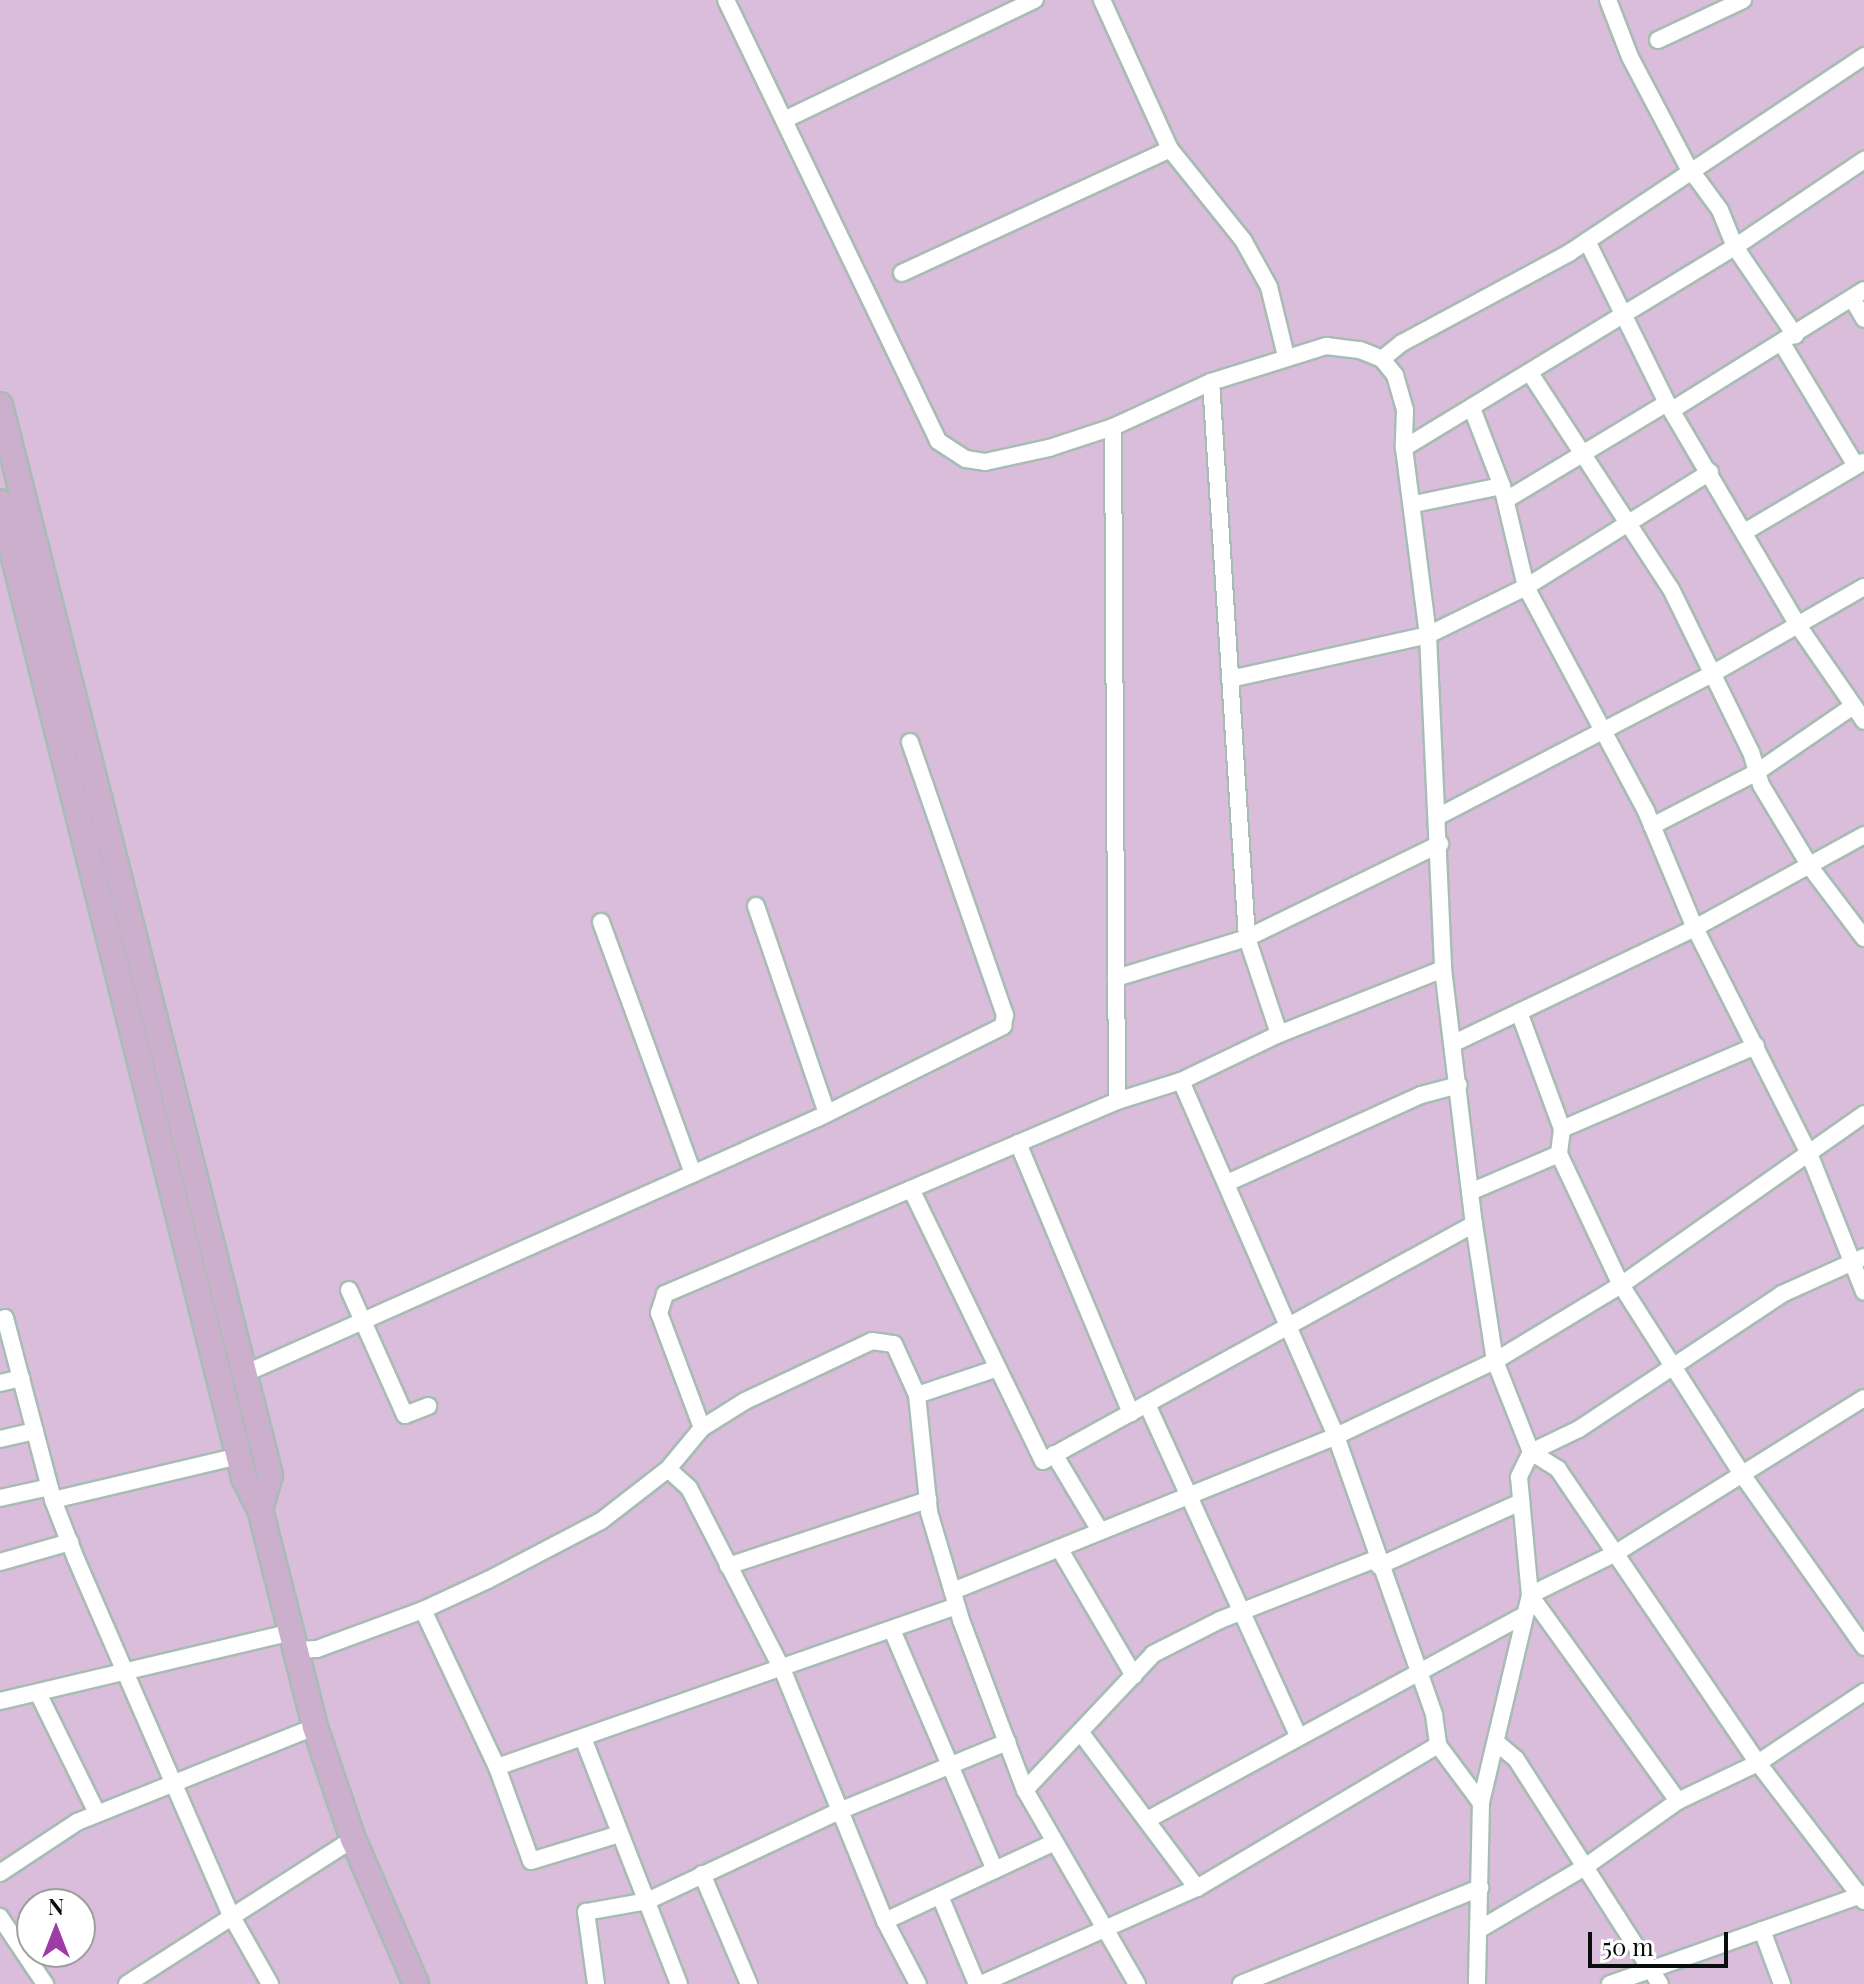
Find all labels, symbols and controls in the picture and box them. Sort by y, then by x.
north arrow [16,1888,96,1968]
text: N [48,1891,64,1921]
scale bar [1592,1916,1732,1966]
text: 50 m [1602,1930,1654,1962]

